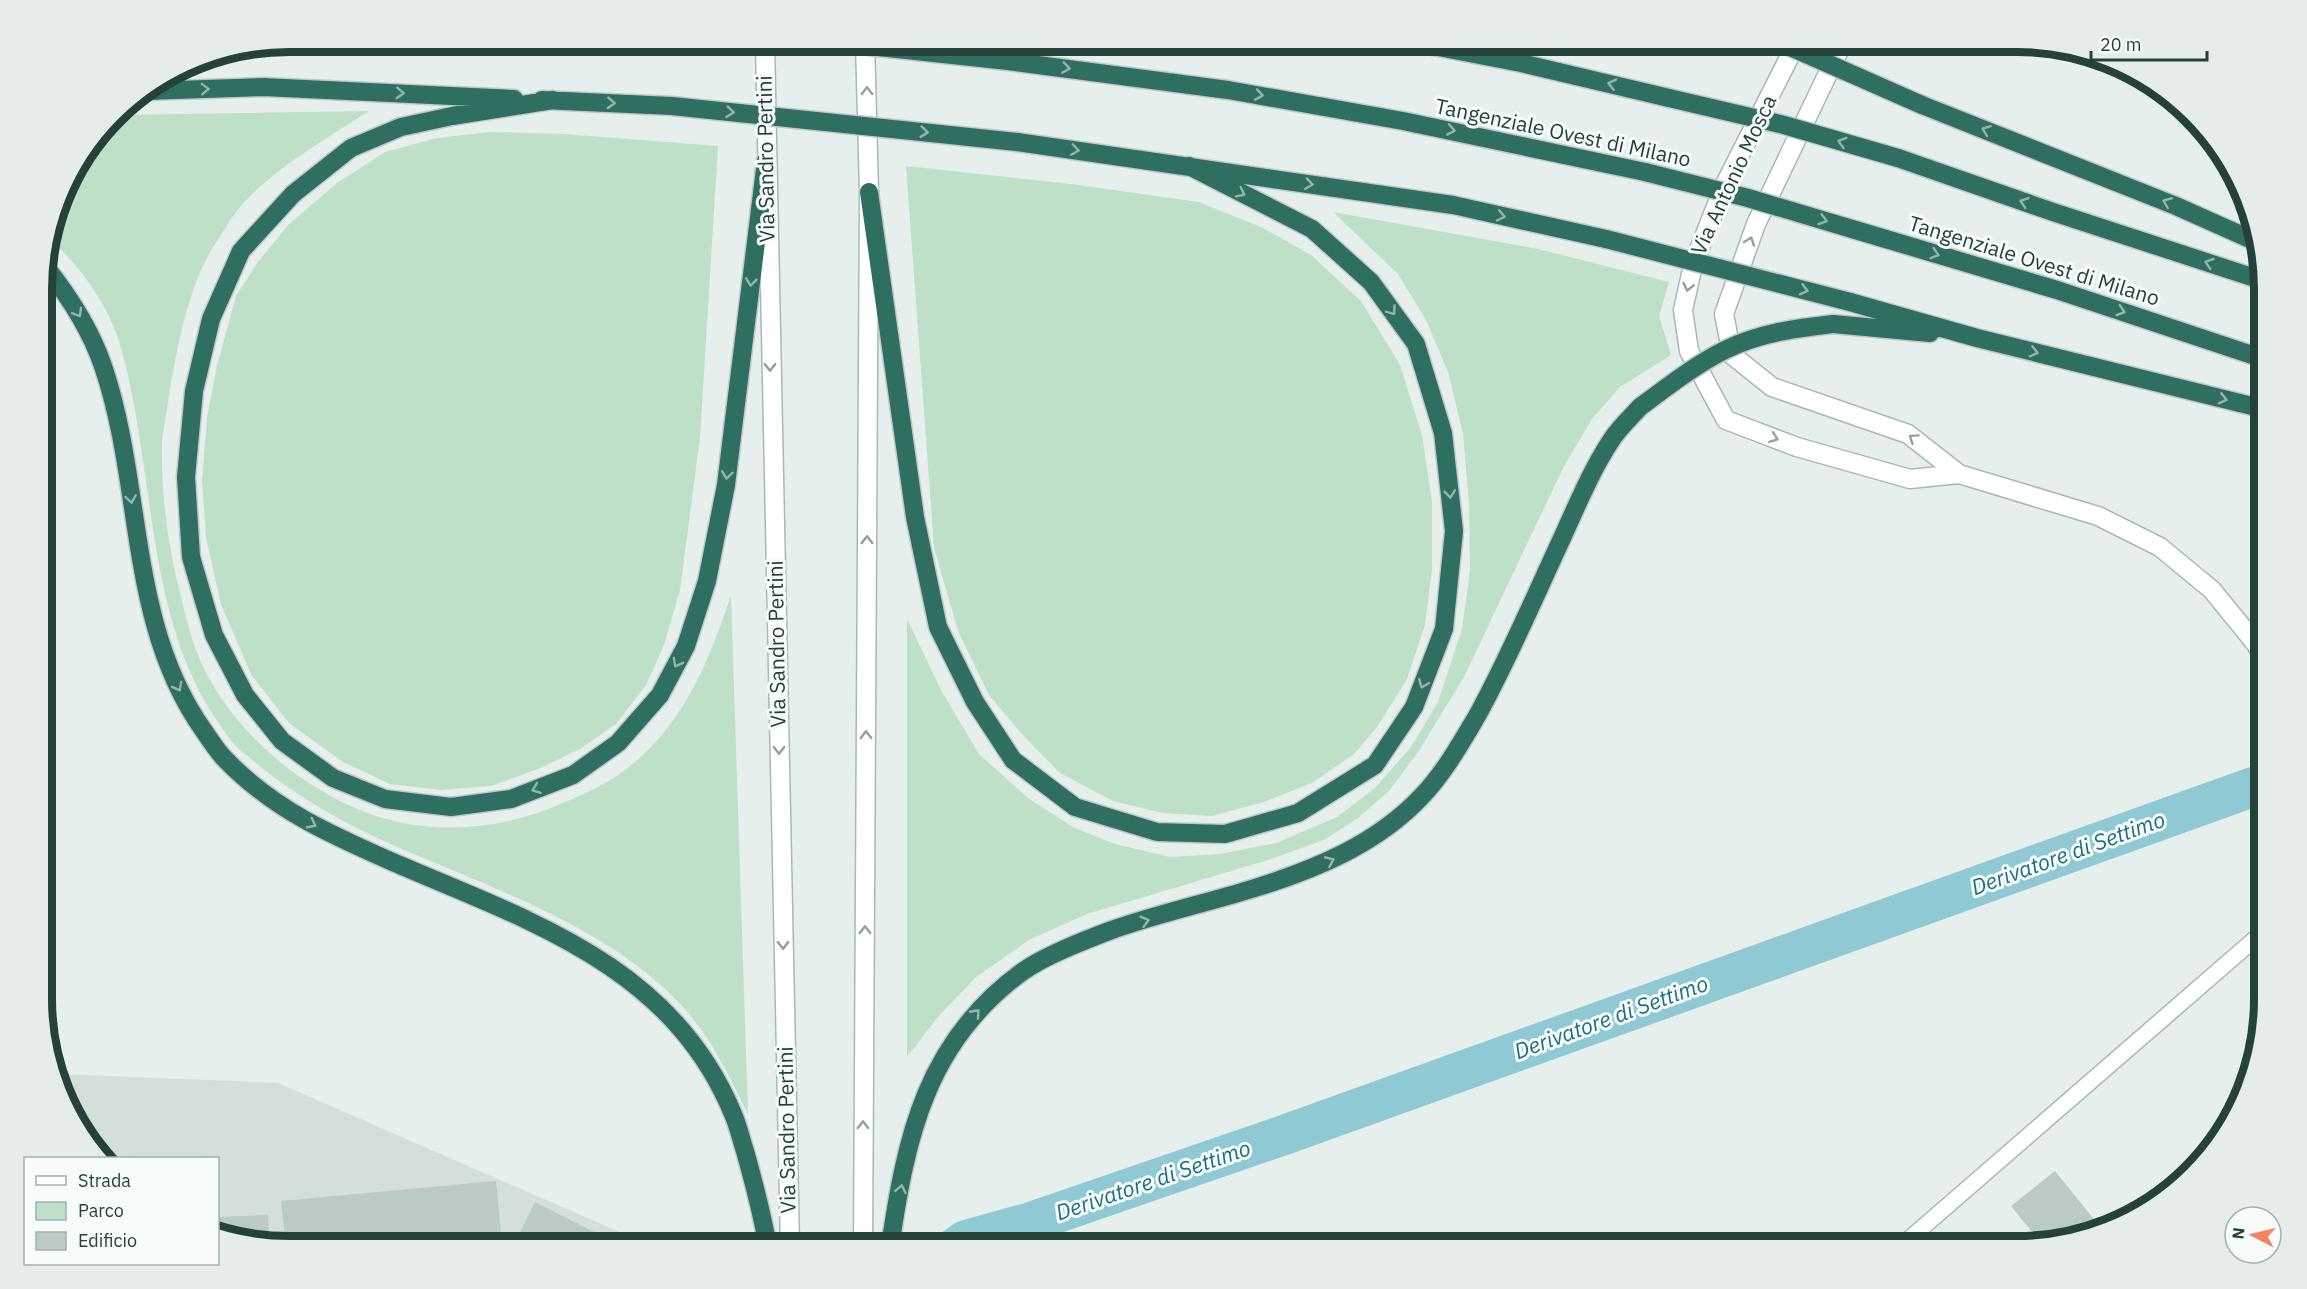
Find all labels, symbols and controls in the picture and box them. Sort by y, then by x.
scale bar [2091,24,2206,62]
text: 20 m [2100,33,2142,56]
one-way arrow [1061,62,1070,74]
street label: Via Sandro Pertini [750,75,780,243]
one-way arrow [1607,79,1617,92]
one-way arrow [201,82,210,95]
one-way arrow [396,87,405,100]
one-way arrow [860,87,873,96]
one-way arrow [1254,89,1263,101]
street label: Via Antonio Mosca [1684,90,1782,259]
street label: Tangenziale Ovest di Milano [1433,91,1694,173]
one-way arrow [607,97,616,110]
one-way arrow [725,105,735,118]
one-way arrow [1445,123,1455,136]
one-way arrow [1981,125,1992,137]
one-way arrow [919,126,929,138]
one-way arrow [1837,137,1848,149]
one-way arrow [1070,144,1080,156]
one-way arrow [1304,177,1313,189]
one-way arrow [1234,185,1245,197]
one-way arrow [2019,196,2030,209]
one-way arrow [2162,197,2173,209]
one-way arrow [1496,208,1506,221]
street label: Tangenziale Ovest di Milano [1906,209,2163,312]
one-way arrow [1817,213,1828,225]
one-way arrow [1742,236,1755,247]
one-way arrow [1929,247,1940,259]
one-way arrow [2204,257,2215,270]
one-way arrow [745,277,758,286]
one-way arrow [1682,281,1695,291]
one-way arrow [1799,283,1809,296]
one-way arrow [1385,304,1396,315]
one-way arrow [2115,304,2126,317]
one-way arrow [70,307,82,317]
one-way arrow [2029,344,2039,357]
one-way arrow [764,362,777,371]
one-way arrow [2217,392,2228,404]
one-way arrow [1768,431,1779,443]
one-way arrow [1908,434,1919,445]
one-way arrow [722,471,734,480]
one-way arrow [1443,489,1456,498]
one-way arrow [124,494,136,503]
one-way arrow [861,536,873,545]
street label: Via Sandro Pertini [761,560,791,728]
one-way arrow [673,656,684,667]
one-way arrow [1418,678,1430,689]
one-way arrow [171,681,182,691]
one-way arrow [860,731,872,740]
one-way arrow [773,746,785,755]
one-way arrow [531,782,542,794]
water label: Derivatore di Settimo [1967,804,2169,901]
one-way arrow [306,817,316,828]
one-way arrow [1324,856,1335,868]
one-way arrow [1139,916,1150,928]
one-way arrow [858,926,871,935]
one-way arrow [777,941,790,950]
water label: Derivatore di Settimo [1510,968,1712,1065]
one-way arrow [969,1009,980,1020]
street label: Via Sandro Pertini [771,1046,801,1214]
one-way arrow [857,1121,869,1130]
water label: Derivatore di Settimo [1052,1133,1254,1227]
legend [24,1157,219,1265]
text: Strada [78,1169,131,1192]
one-way arrow [893,1185,906,1195]
text: Parco [78,1199,124,1222]
north arrow [2223,1205,2283,1265]
text: N [2227,1226,2249,1240]
text: Edificio [78,1229,137,1252]

